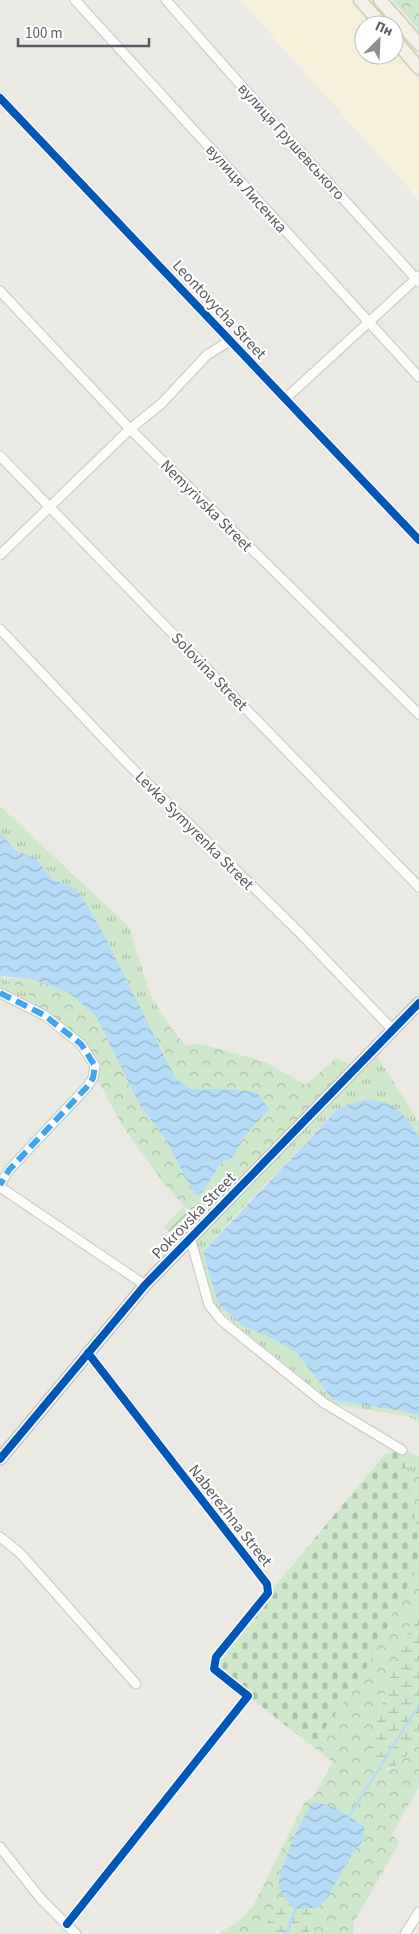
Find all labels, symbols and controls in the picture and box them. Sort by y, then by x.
scale bar [18,15,149,47]
north arrow [354,15,404,65]
text: Пн [372,16,396,42]
text: 100 m [25,23,63,44]
street label: вулиця Грушевського [233,78,350,205]
street label: вулиця Лисенка [201,140,292,238]
street label: Leontovycha Street [167,255,272,365]
street label: Nemyrivska Street [155,455,258,557]
street label: Solovina Street [166,628,253,716]
street label: Levka Symyrenka Street [130,766,259,895]
street label: Pokrovska Street [147,1167,241,1264]
street label: Naberezhna Street [183,1460,277,1572]

